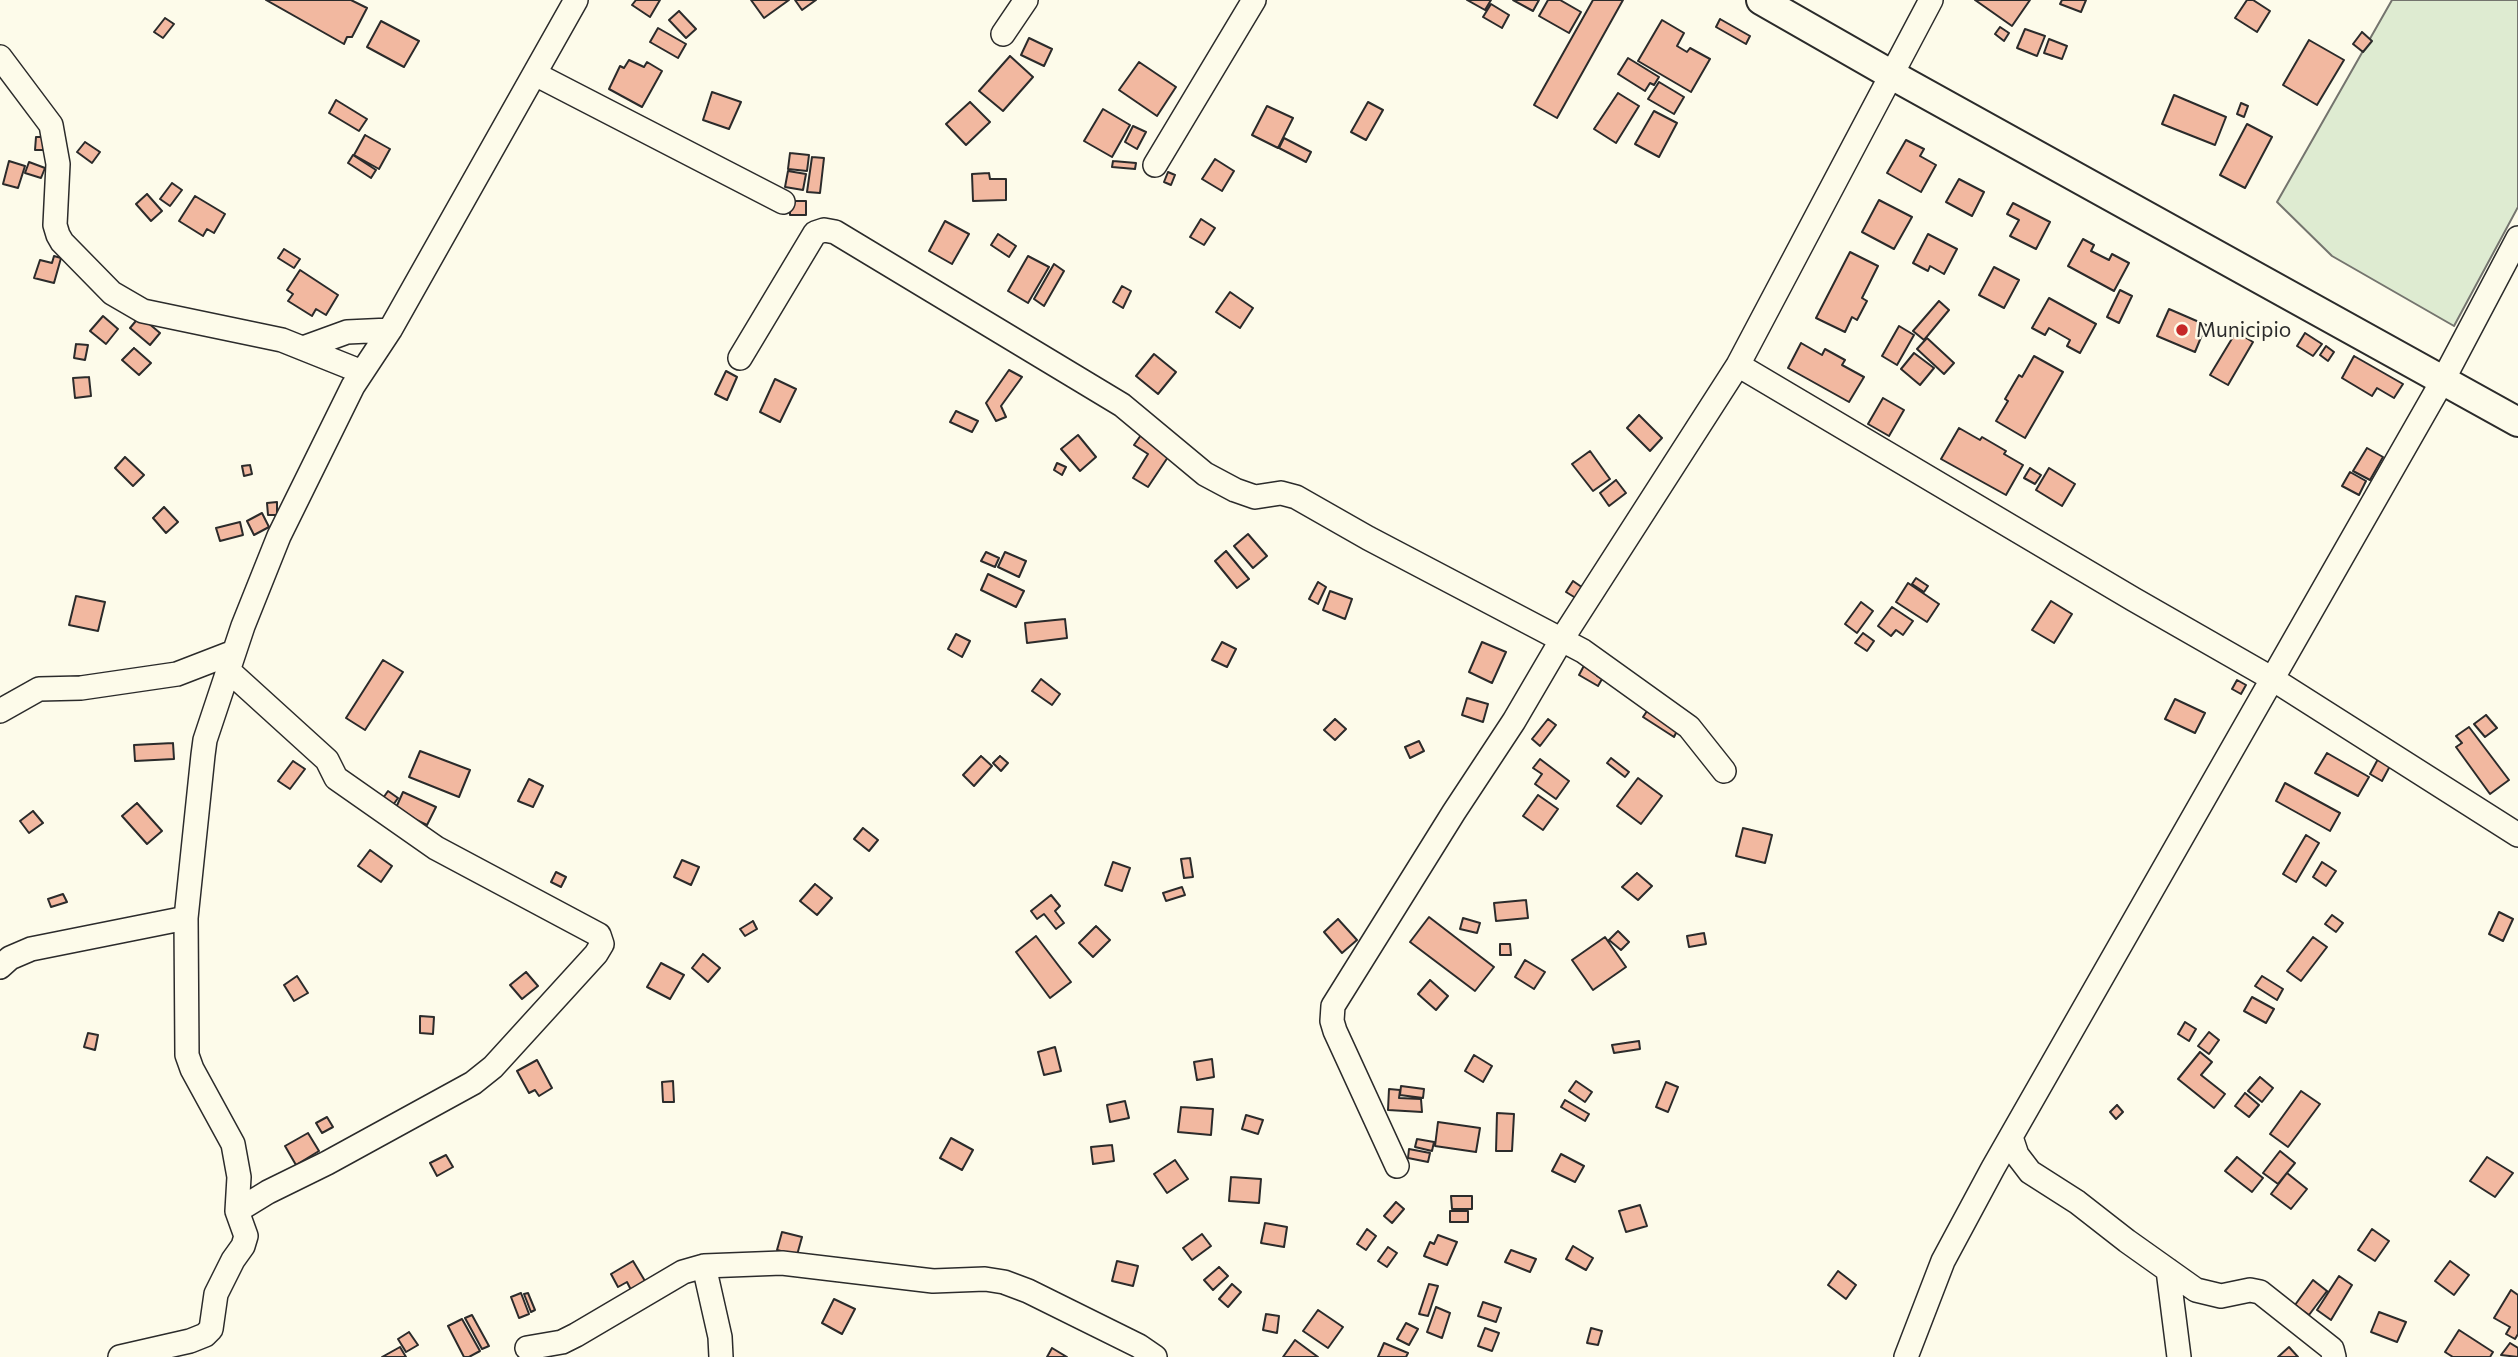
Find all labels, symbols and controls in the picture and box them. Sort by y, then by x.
place label: Municipio [2196,317,2291,343]
marker: Municipio [2174,322,2190,338]

